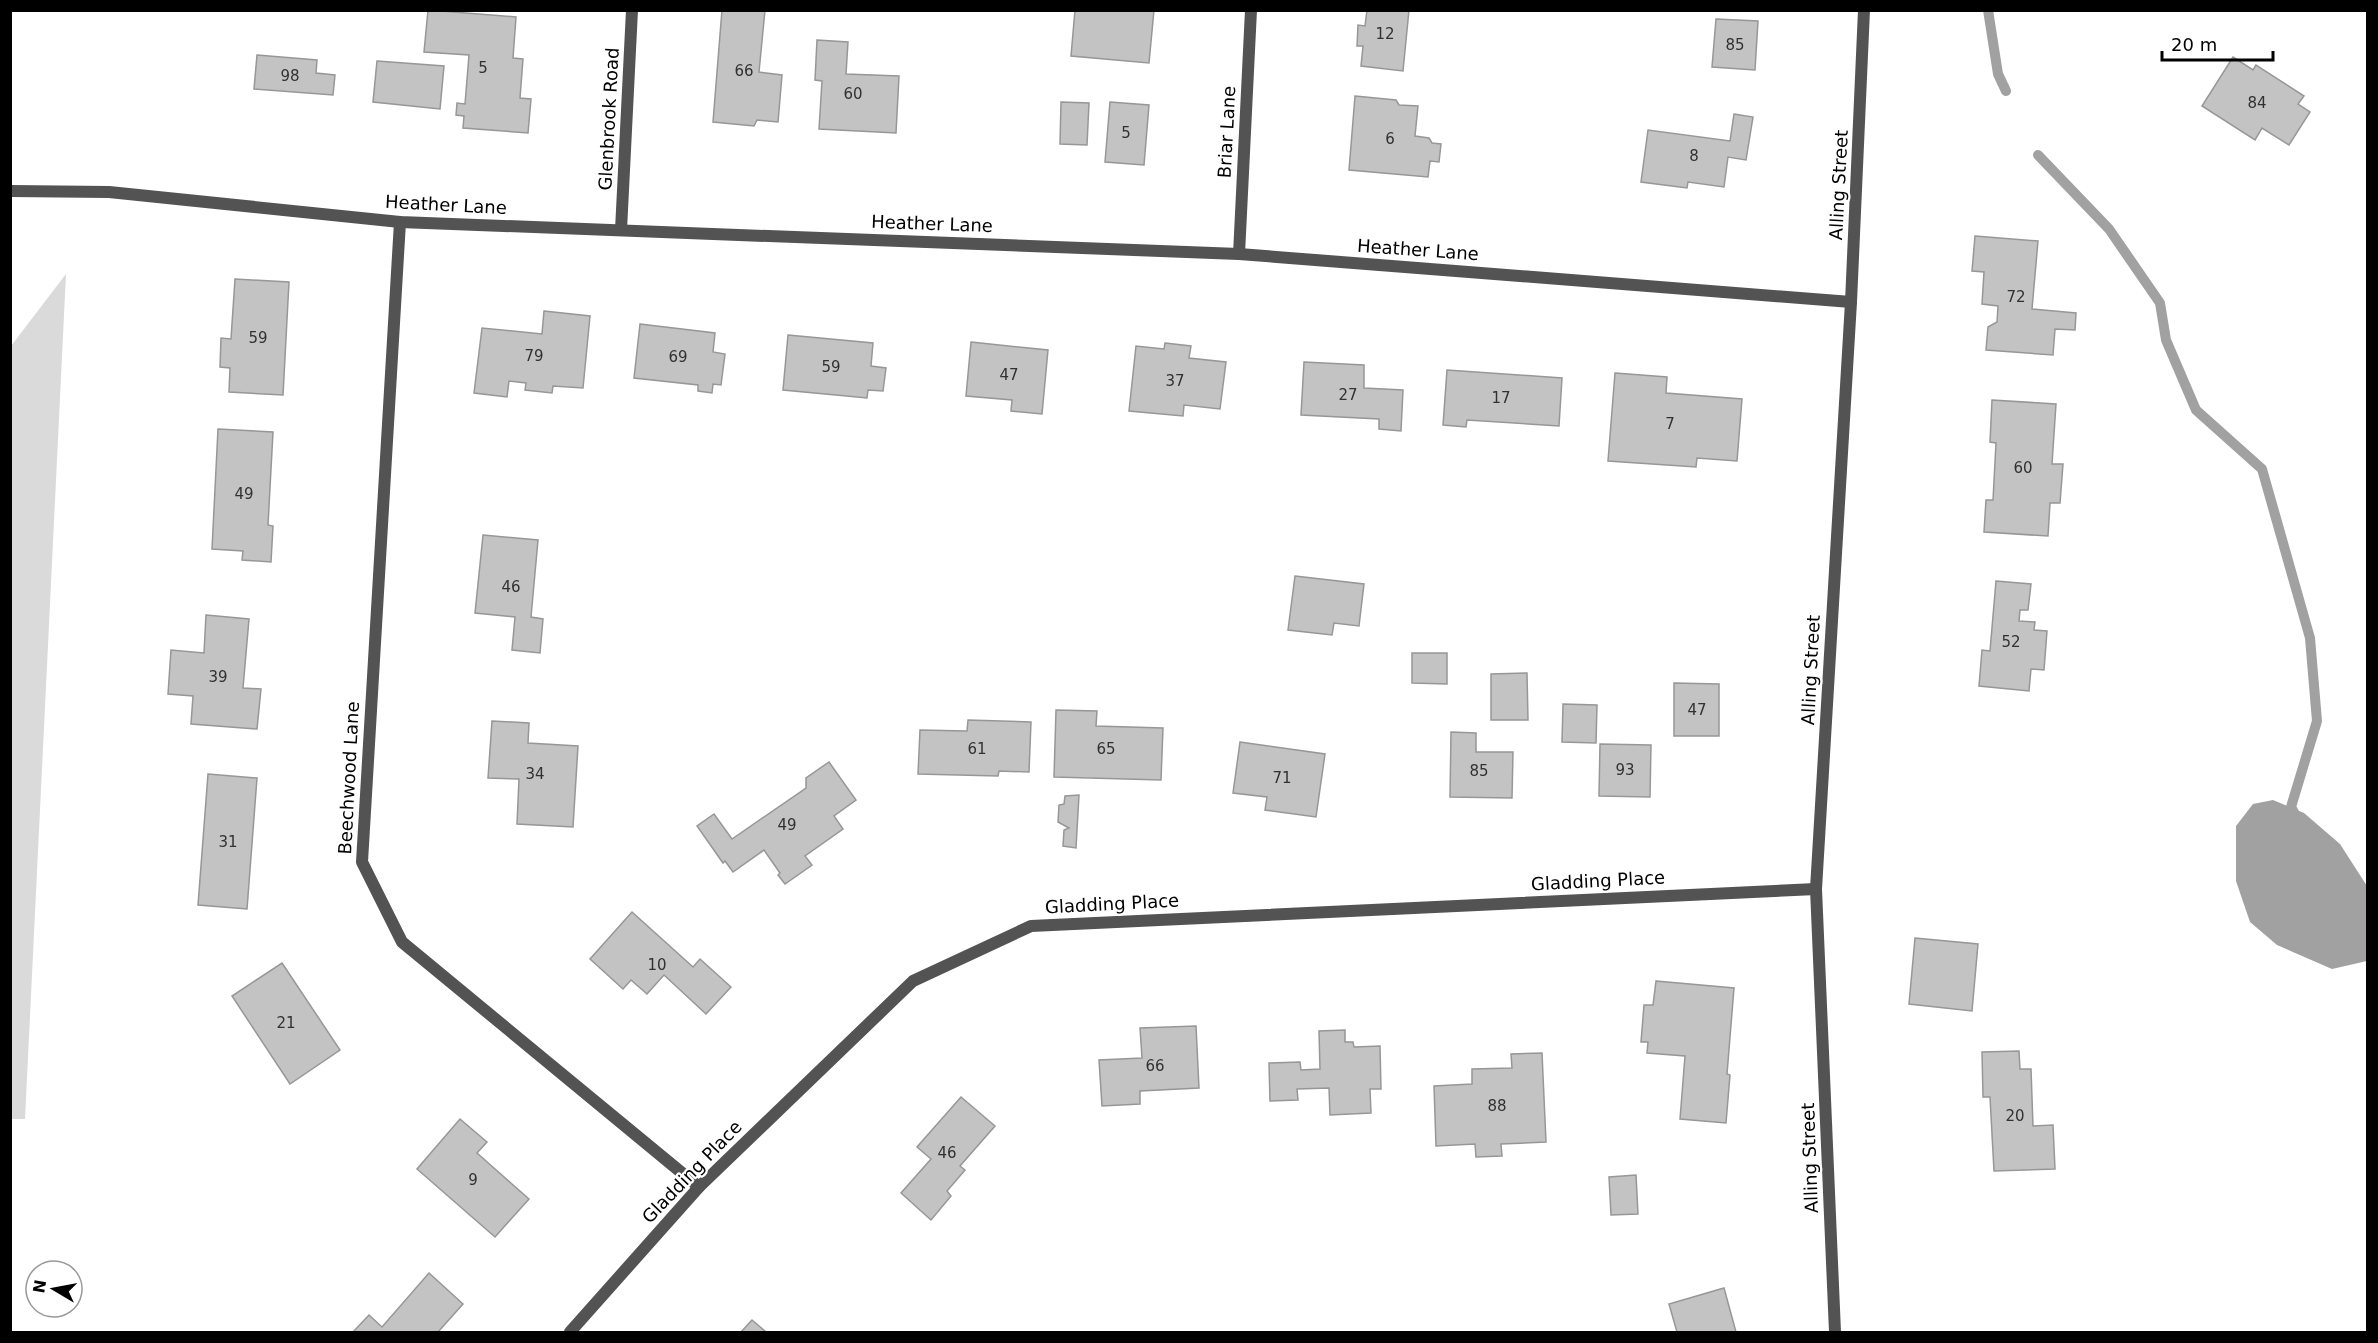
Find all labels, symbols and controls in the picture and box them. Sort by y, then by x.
scale bar [2162,24,2273,62]
house number: 12 [1375,25,1395,43]
text: 20 m [2171,34,2217,55]
house number: 85 [1725,36,1745,54]
street label: Glenbrook Road [594,47,623,191]
house number: 5 [478,59,488,77]
house number: 66 [734,62,754,80]
house number: 98 [280,67,300,85]
house number: 60 [843,85,863,103]
street label: Briar Lane [1214,85,1239,179]
house number: 84 [2247,94,2267,112]
house number: 5 [1121,124,1131,142]
street label: Alling Street [1825,129,1852,241]
house number: 6 [1385,130,1395,148]
house number: 8 [1689,147,1699,165]
street label: Heather Lane [385,191,507,218]
street label: Heather Lane [871,211,993,236]
street label: Heather Lane [1357,235,1480,264]
house number: 72 [2006,288,2026,306]
house number: 59 [248,329,268,347]
house number: 79 [524,347,544,365]
house number: 69 [668,348,688,366]
house number: 59 [821,358,841,376]
house number: 47 [999,366,1019,384]
house number: 37 [1165,372,1185,390]
house number: 27 [1338,386,1358,404]
house number: 17 [1491,389,1511,407]
house number: 7 [1665,415,1675,433]
house number: 60 [2013,459,2033,477]
house number: 49 [234,485,254,503]
house number: 46 [501,578,521,596]
street label: Alling Street [1797,614,1824,726]
house number: 52 [2001,633,2021,651]
house number: 39 [208,668,228,686]
street label: Beechwood Lane [334,701,363,855]
house number: 47 [1687,701,1707,719]
house number: 61 [967,740,987,758]
house number: 65 [1096,740,1116,758]
house number: 93 [1615,761,1635,779]
house number: 85 [1469,762,1489,780]
house number: 34 [525,765,545,783]
house number: 71 [1272,769,1292,787]
house number: 49 [777,816,797,834]
house number: 31 [218,833,238,851]
street label: Gladding Place [1530,867,1666,894]
street label: Gladding Place [1044,890,1180,917]
house number: 10 [647,956,667,974]
house number: 21 [276,1014,296,1032]
house number: 66 [1145,1057,1165,1075]
house number: 88 [1487,1097,1507,1115]
street label: Alling Street [1797,1102,1822,1214]
house number: 20 [2005,1107,2025,1125]
street label: Gladding Place [637,1116,746,1227]
house number: 46 [937,1144,957,1162]
house number: 9 [468,1171,478,1189]
north arrow [24,1259,84,1319]
text: N [29,1278,50,1295]

